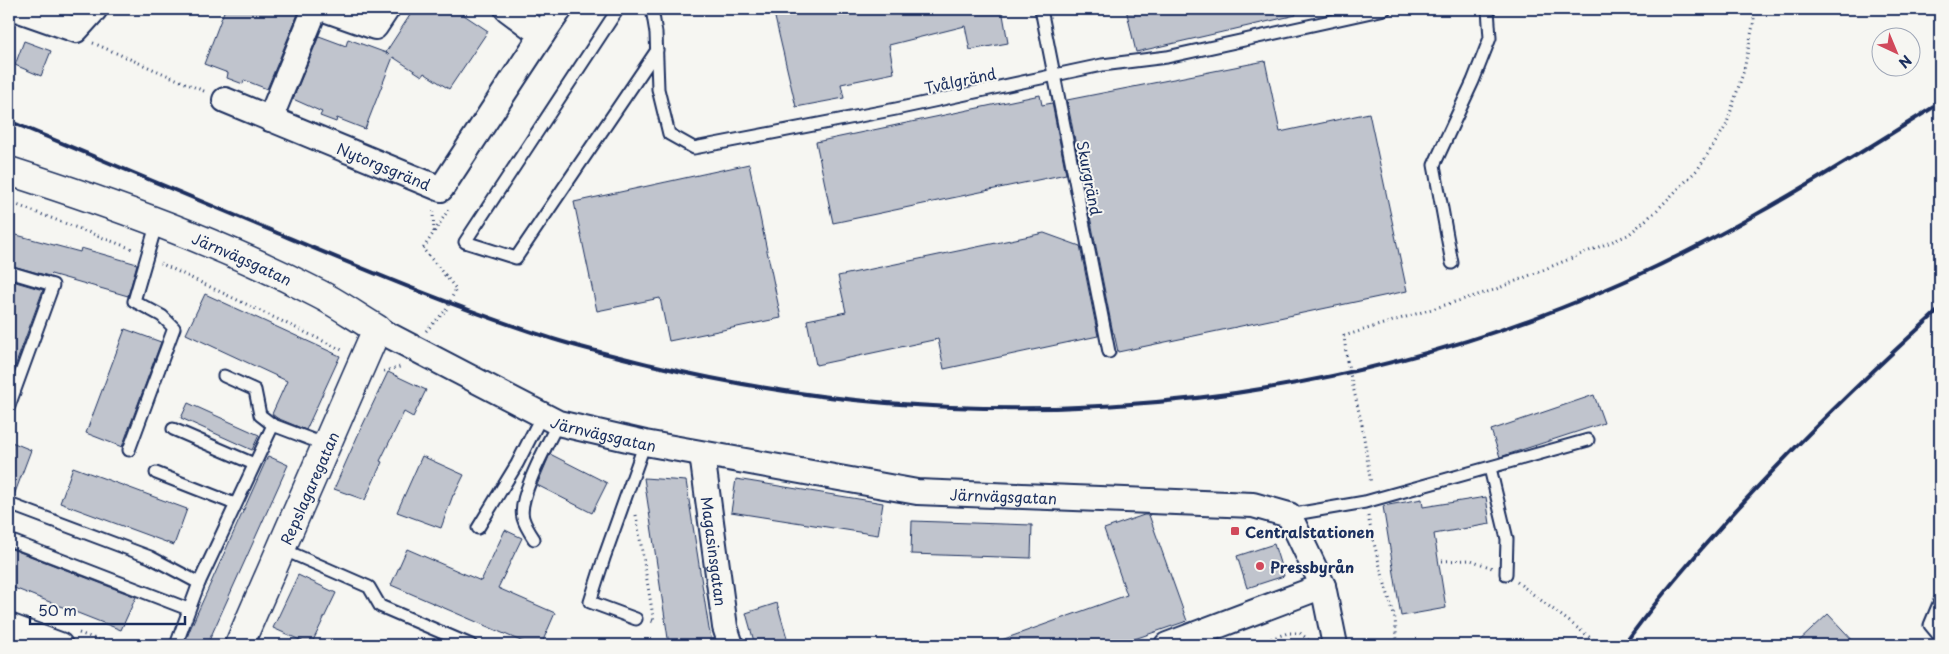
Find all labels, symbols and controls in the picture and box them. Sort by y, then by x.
north arrow [1872,28,1922,78]
text: N [1894,50,1917,73]
street label: Tvålgränd [922,61,998,99]
street label: Nytorgsgränd [334,136,434,195]
street label: Skurgränd [1072,139,1108,217]
street label: Järnvägsgatan [189,226,296,290]
street label: Järnvägsgatan [547,410,658,456]
street label: Repslagaregatan [274,428,344,548]
street label: Järnvägsgatan [949,482,1057,509]
street label: Magasinsgatan [696,495,734,607]
place label: Centralstationen [1245,520,1374,543]
marker: Centralstationen [1229,525,1241,537]
place label: Pressbyrån [1270,555,1354,578]
marker: Pressbyrån [1254,560,1266,572]
scale bar [30,594,185,626]
text: 50 m [38,598,77,621]

